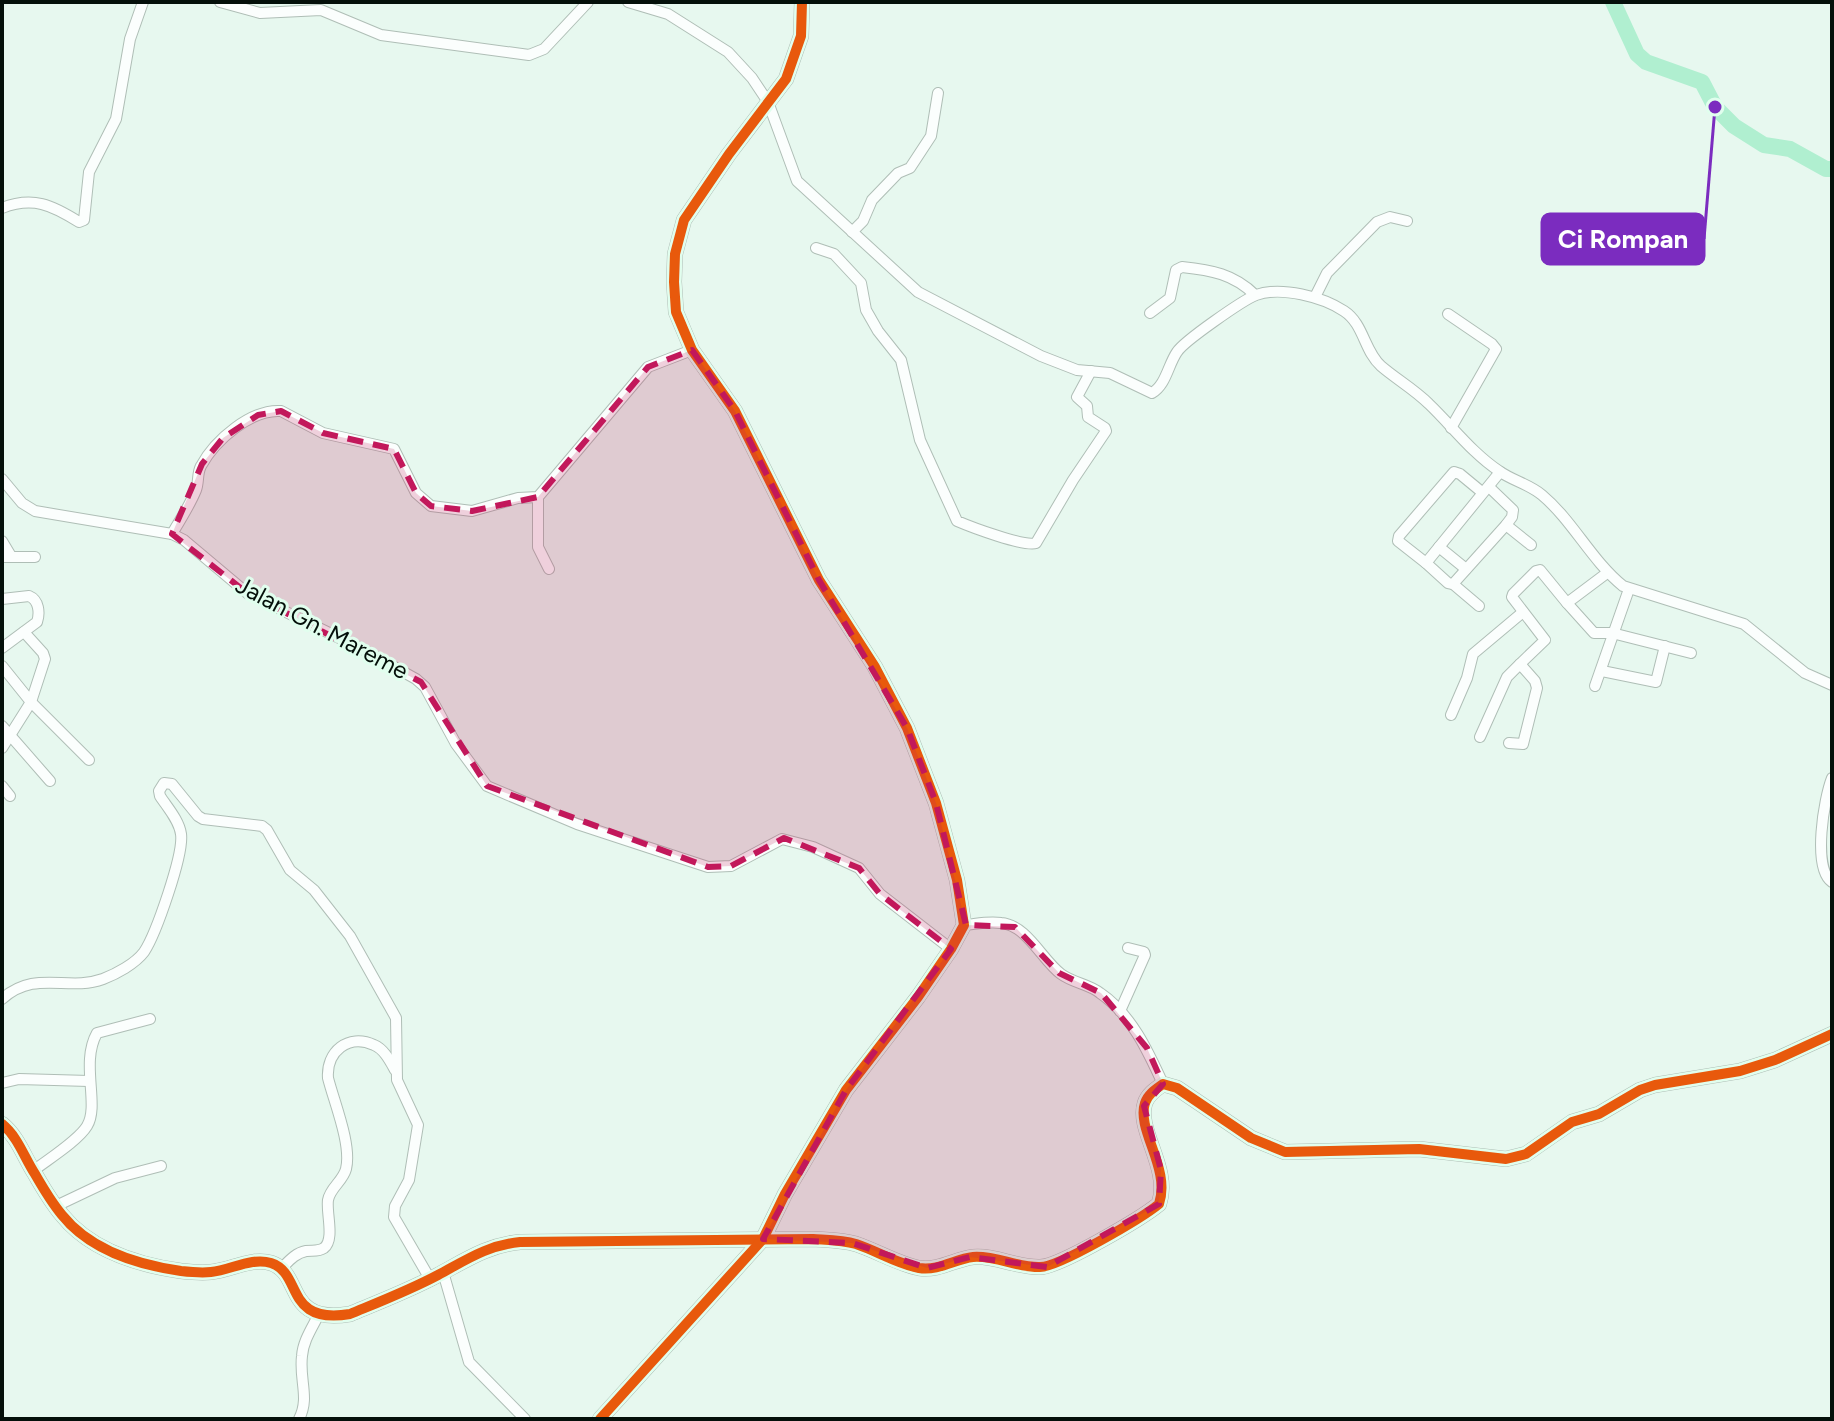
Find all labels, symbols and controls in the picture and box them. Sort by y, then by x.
callout: Ci Rompan [1542,214,1704,264]
text: Ci Rompan [1558,223,1688,255]
street label: Jalan Gn. Mareme [231,570,413,685]

